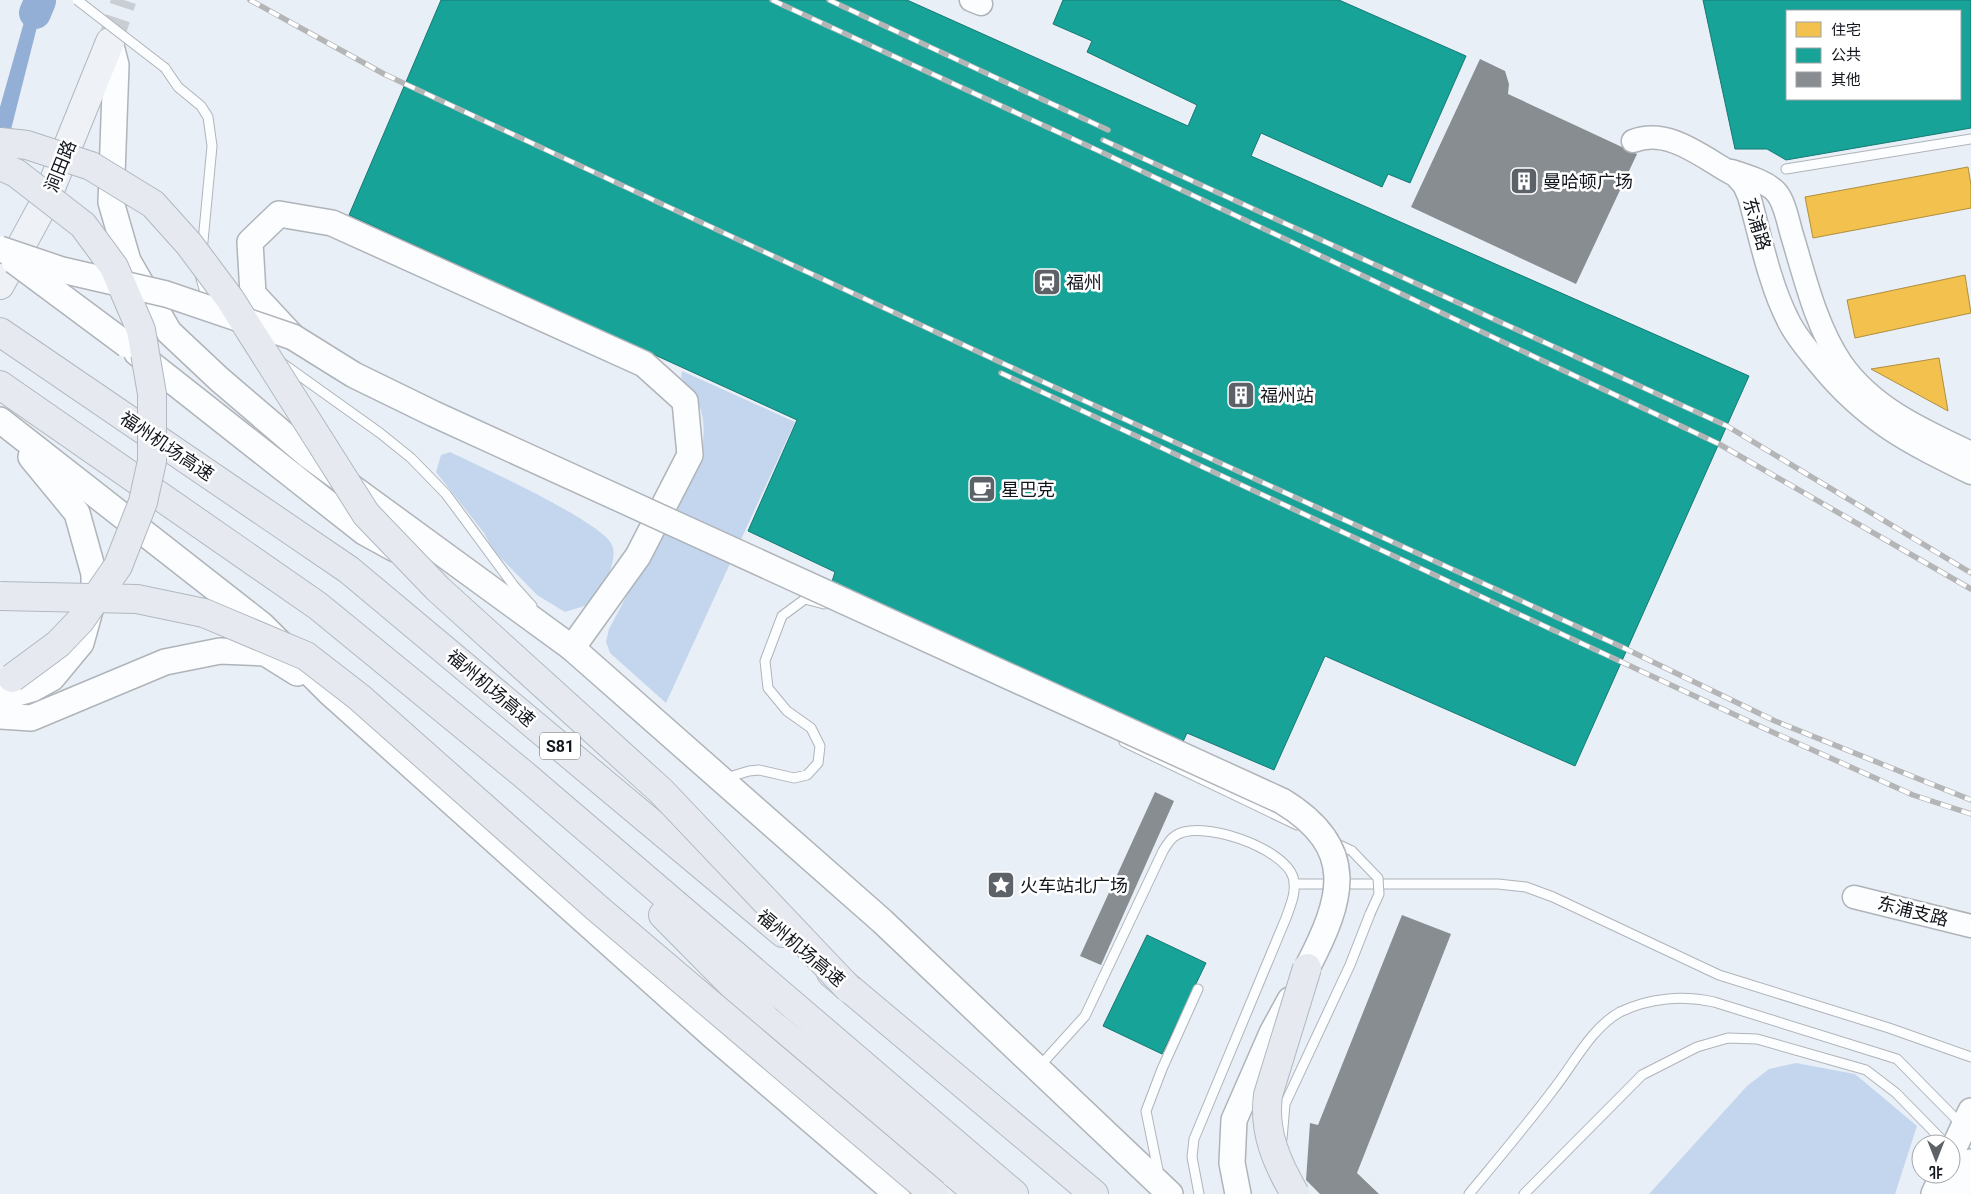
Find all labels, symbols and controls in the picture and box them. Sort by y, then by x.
legend [1786,10,1961,100]
text: 住宅 [1831,21,1861,39]
text: 公共 [1831,46,1861,64]
text: 其他 [1831,71,1861,89]
street label: 涧田路 [40,137,80,195]
building icon: 曼哈顿广场 [1509,166,1539,196]
place label: 曼哈顿广场 [1543,171,1633,192]
street label: 东浦路 [1739,195,1775,253]
station icon: 福州 [1032,267,1062,297]
place label: 福州 [1066,272,1102,293]
building icon: 福州站 [1226,380,1256,410]
place label: 福州站 [1260,385,1314,406]
street label: 福州机场高速 [116,407,218,485]
cafe icon: 星巴克 [967,474,997,504]
place label: 星巴克 [1001,479,1055,500]
street label: 福州机场高速 [443,645,539,731]
road number: S81 [540,732,580,759]
place icon: 火车站北广场 [986,870,1016,900]
place label: 火车站北广场 [1020,875,1128,896]
street label: 东浦支路 [1876,892,1950,930]
street label: 福州机场高速 [753,905,849,991]
north arrow [1911,1134,1961,1184]
text: 北 [1929,1164,1943,1180]

